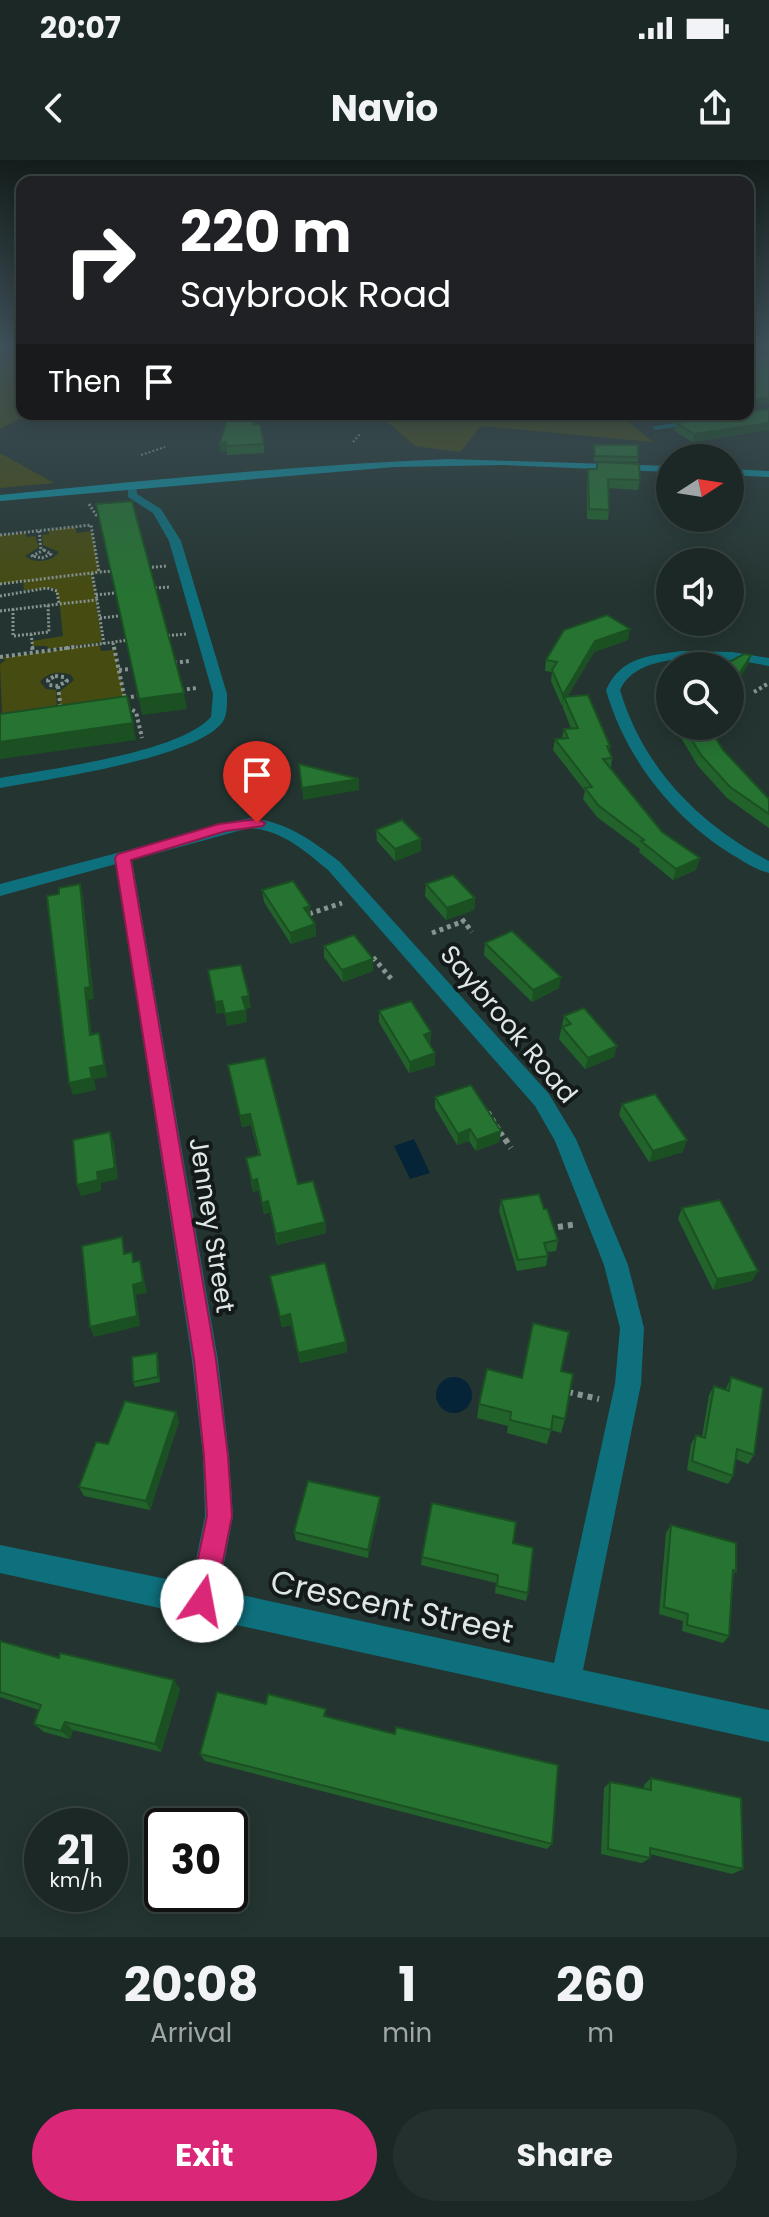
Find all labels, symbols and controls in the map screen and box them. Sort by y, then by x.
text: 20:07 [40,6,121,49]
text: Navio [331,83,438,134]
icon: back [32,86,76,130]
icon: share [693,86,737,130]
text: 220 m [180,193,352,272]
icon: right [48,208,152,312]
text: Saybrook Road [180,269,451,320]
text: Then [48,360,121,403]
icon: arrive [137,360,181,404]
north arrow [656,444,744,532]
map controls [656,444,744,740]
button: sound [656,548,744,636]
button: search [656,652,744,740]
pin [223,741,291,823]
icon: arrive [235,753,279,797]
street label: Saybrook Road [432,937,586,1111]
street label: Jenney Street [180,1135,244,1315]
street label: Crescent Street [267,1558,517,1654]
position arrow [160,1559,244,1643]
speed limit sign: 30 [144,1808,248,1912]
text: 21 [57,1822,95,1878]
text: km/h [49,1866,103,1894]
text: 20:08 [124,1951,259,2018]
text: 1 [398,1951,416,2018]
text: 260 [556,1951,645,2018]
text: Arrival [150,2015,232,2051]
text: min [382,2015,432,2051]
text: m [587,2015,614,2051]
button: Exit [32,2109,377,2201]
button: Share [393,2109,737,2201]

